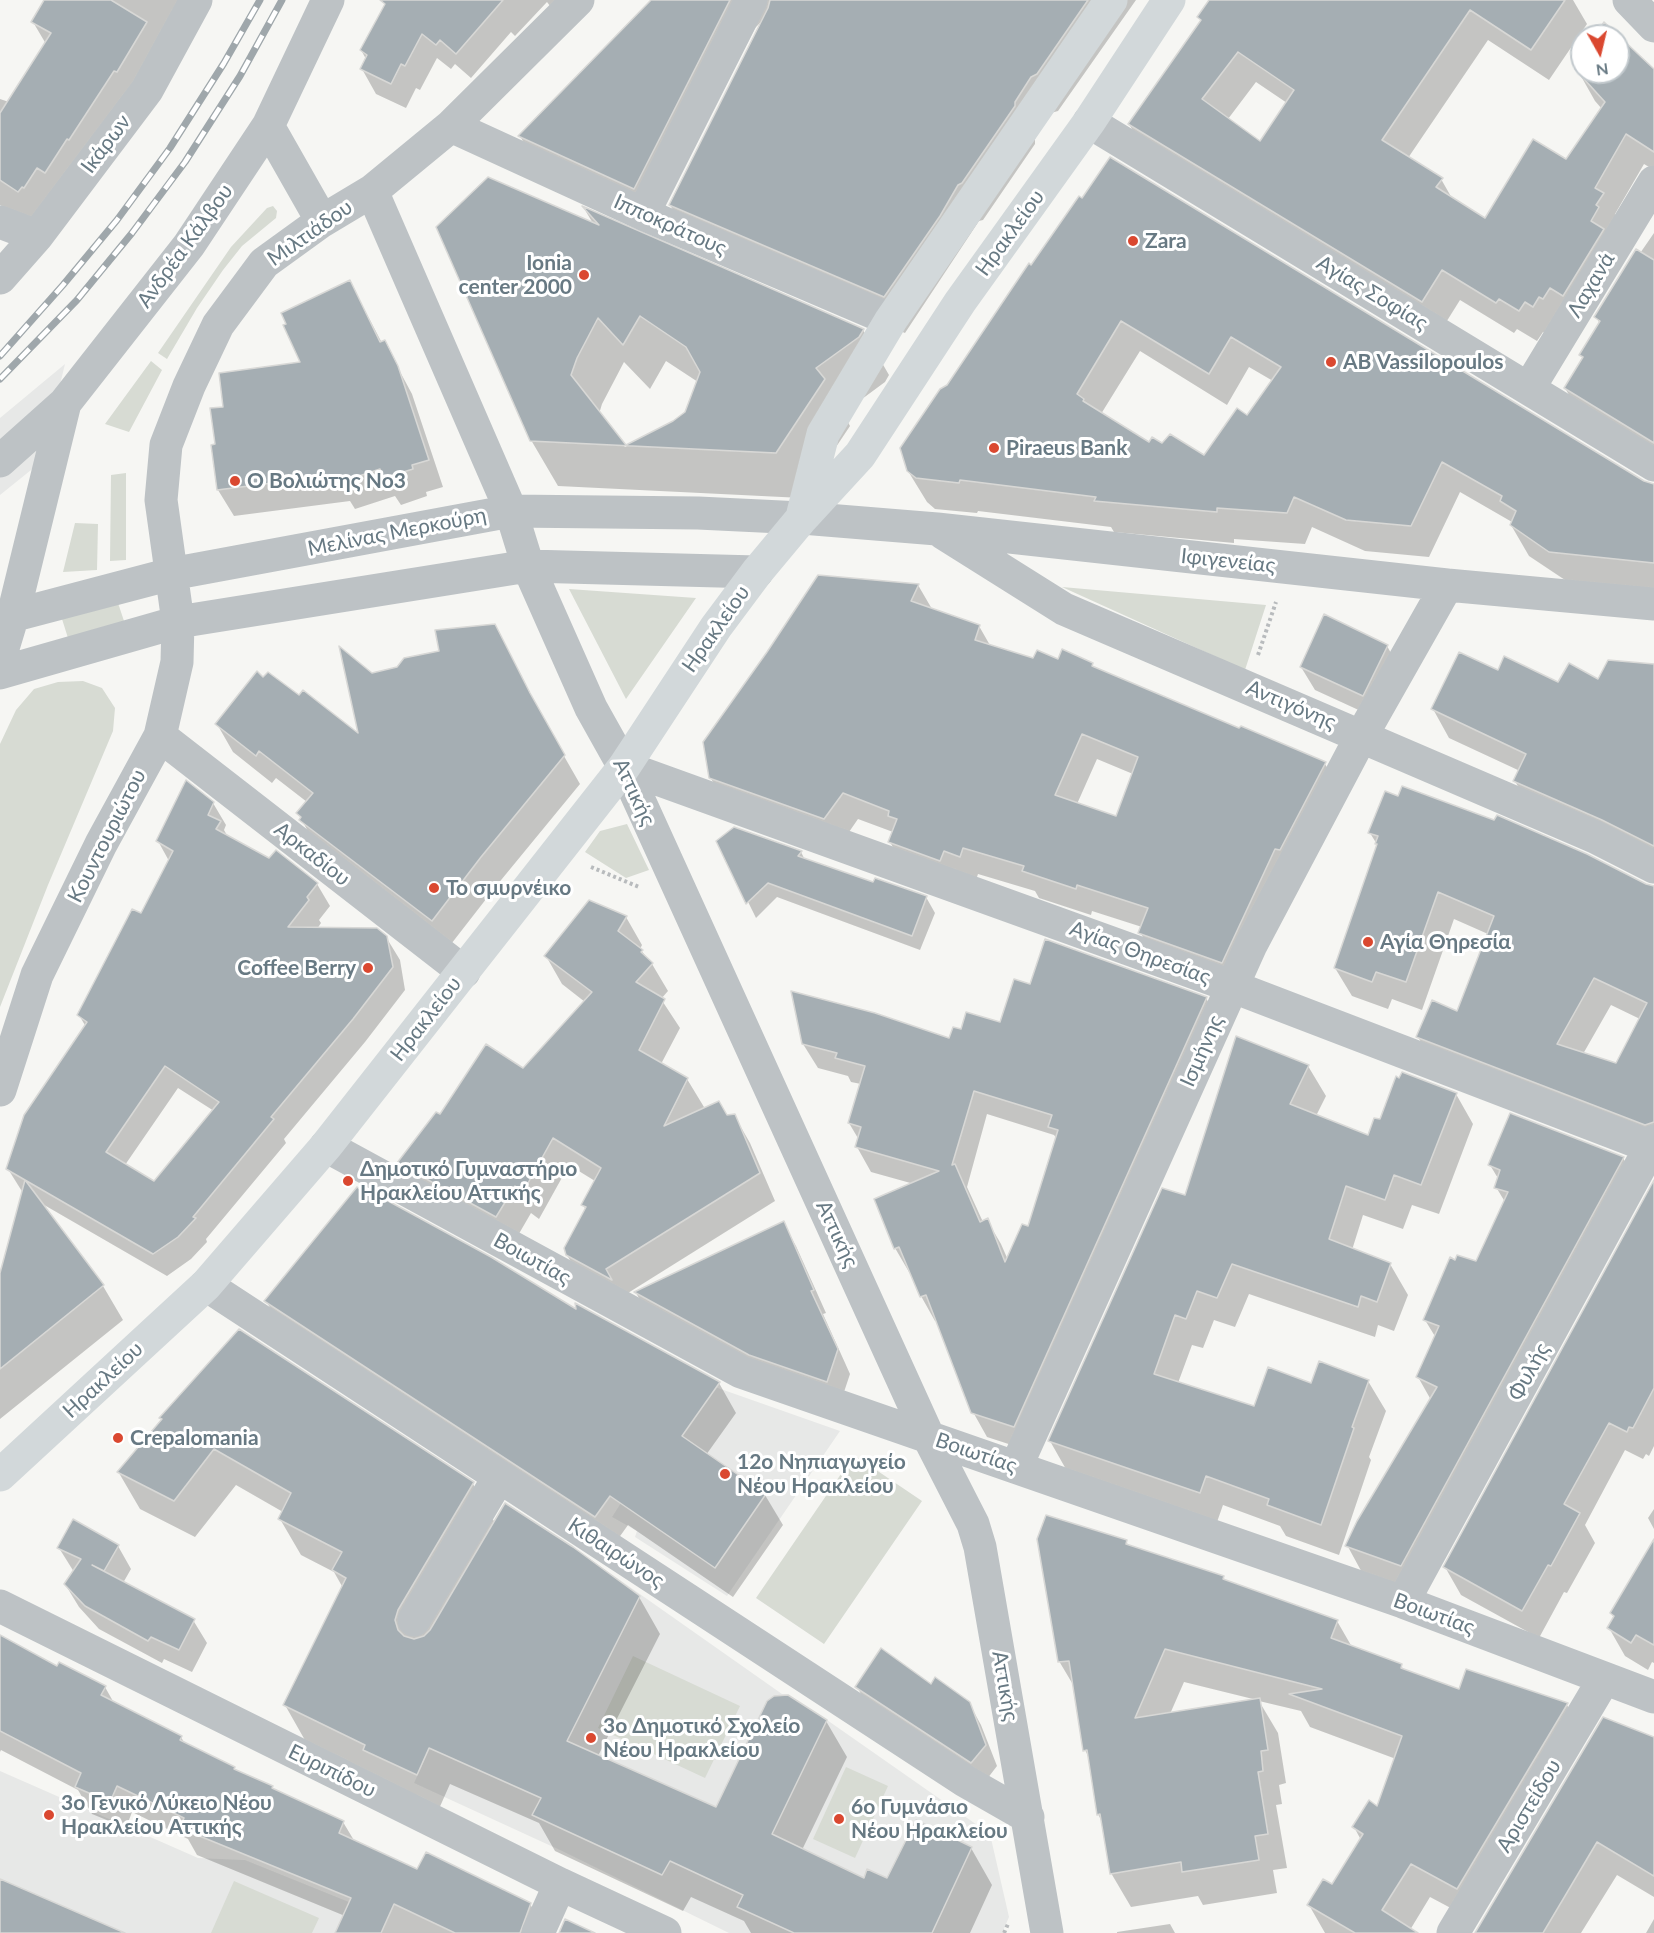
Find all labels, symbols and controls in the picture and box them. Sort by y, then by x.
north arrow [1570,24,1630,84]
text: N [1595,60,1610,81]
street label: Ικάρων [76,110,136,178]
street label: Ανδρέα Κάλβου [132,179,238,313]
street label: Ηρακλείου [970,185,1050,281]
street label: Ιπποκράτους [610,189,730,261]
street label: Μιλτιάδου [263,195,357,271]
place label: Zara [1145,228,1187,254]
marker: Zara [1126,234,1140,248]
street label: Λαχανά [1562,248,1620,322]
place label: Ionia center 2000 [459,250,572,300]
street label: Αγίας Σοφίας [1312,250,1432,336]
marker: Ionia center 2000 [577,268,591,282]
place label: AB Vassilopoulos [1343,349,1504,375]
marker: AB Vassilopoulos [1324,355,1338,369]
place label: Piraeus Bank [1006,435,1127,461]
marker: Piraeus Bank [987,441,1001,455]
place label: Ο Βολιώτης Νο3 [247,468,406,494]
marker: Ο Βολιώτης Νο3 [228,474,242,488]
street label: Μελίνας Μερκούρη [306,502,488,562]
street label: Ιφιγενείας [1180,544,1276,578]
street label: Ηρακλείου [677,581,755,677]
street label: Αντιγόνης [1242,675,1340,735]
street label: Αττικής [608,755,660,829]
street label: Κουντουριώτου [63,765,151,907]
street label: Αρκαδίου [269,817,355,891]
place label: Το σμυρνέικο [446,875,571,901]
marker: Το σμυρνέικο [427,881,441,895]
street label: Αγίας Θηρεσίας [1066,916,1214,990]
place label: Αγία Θηρεσία [1380,929,1511,955]
marker: Αγία Θηρεσία [1361,935,1375,949]
place label: Coffee Berry [237,955,356,981]
marker: Coffee Berry [361,961,375,975]
street label: Ηρακλείου [385,972,467,1066]
street label: Ισμήνης [1175,1011,1229,1091]
place label: Δημοτικό Γυμναστήριο Ηρακλείου Αττικής [360,1156,577,1206]
marker: Δημοτικό Γυμναστήριο Ηρακλείου Αττικής [341,1174,355,1188]
street label: Αττικής [811,1197,863,1271]
street label: Βοιωτίας [489,1228,575,1290]
street label: Ηρακλείου [58,1337,148,1423]
street label: Φυλής [1503,1339,1555,1405]
place label: Crepalomania [130,1425,259,1451]
street label: Βοιωτίας [932,1427,1020,1479]
marker: Crepalomania [111,1431,125,1445]
place label: 12ο Νηπιαγωγείο Νέου Ηρακλείου [737,1449,906,1499]
marker: 12ο Νηπιαγωγείο Νέου Ηρακλείου [718,1467,732,1481]
street label: Κιθαιρώνος [563,1513,669,1593]
street label: Βοιωτίας [1390,1588,1478,1640]
street label: Αττικής [986,1649,1024,1723]
place label: 3ο Δημοτικό Σχολείο Νέου Ηρακλείου [603,1713,800,1763]
marker: 3ο Δημοτικό Σχολείο Νέου Ηρακλείου [584,1731,598,1745]
street label: Ευριπίδου [284,1739,380,1803]
street label: Αριστείδου [1491,1755,1567,1857]
place label: 3ο Γενικό Λύκειο Νέου Ηρακλείου Αττικής [61,1790,272,1840]
place label: 6ο Γυμνάσιο Νέου Ηρακλείου [851,1794,1008,1844]
marker: 3ο Γενικό Λύκειο Νέου Ηρακλείου Αττικής [42,1808,56,1822]
marker: 6ο Γυμνάσιο Νέου Ηρακλείου [832,1812,846,1826]

